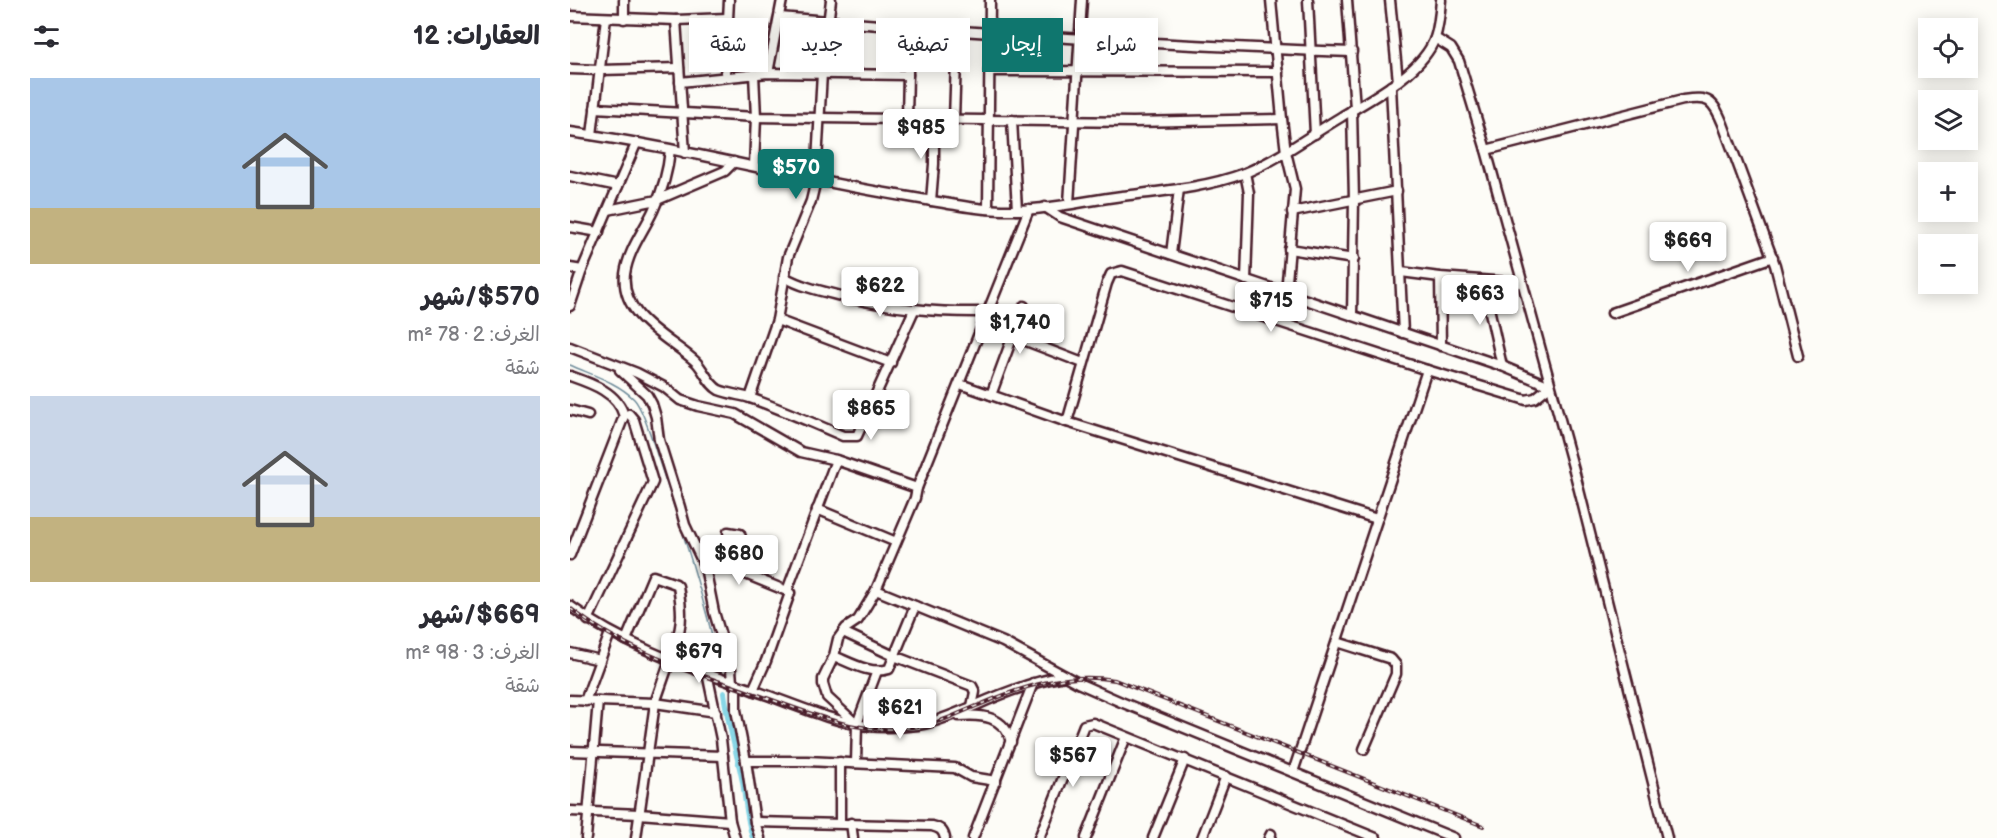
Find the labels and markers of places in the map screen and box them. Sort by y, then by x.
pin: $985 [885,109,957,160]
pin: $570 [760,149,832,200]
pin: $669 [1652,222,1724,273]
pin: $622 [844,267,916,318]
pin: $663 [1444,275,1516,326]
pin: $715 [1235,282,1307,333]
pin: $1,740 [971,304,1069,355]
pin: $865 [835,390,907,441]
pin: $680 [703,535,775,586]
pin: $679 [663,633,735,684]
pin: $621 [864,689,936,740]
pin: $567 [1037,737,1109,788]

